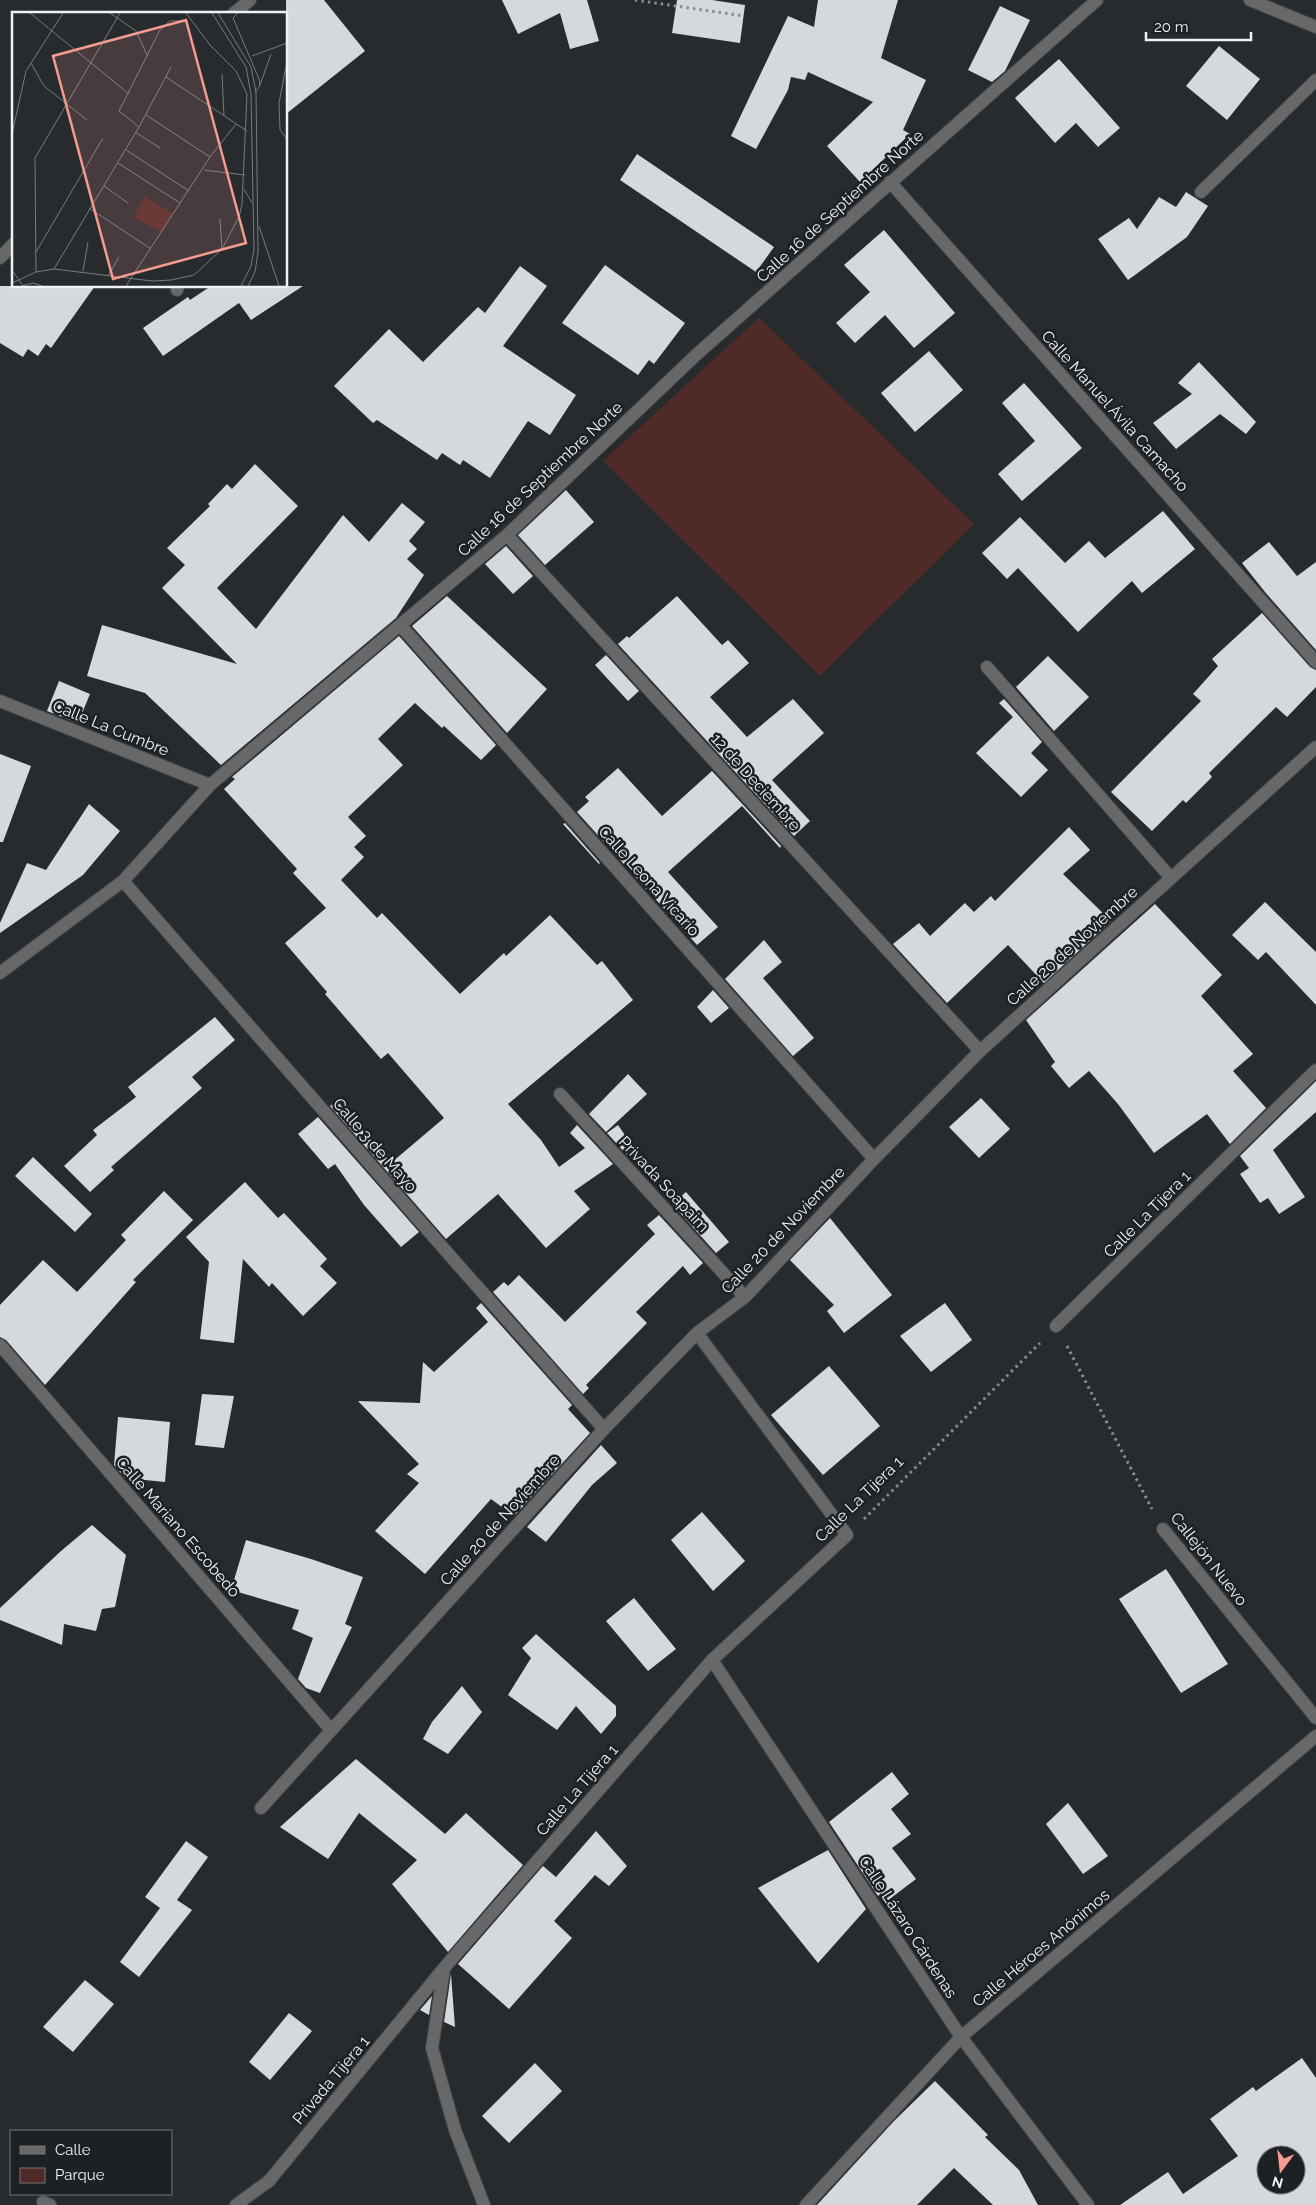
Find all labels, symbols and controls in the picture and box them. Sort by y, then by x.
scale bar [1146,10,1251,42]
inset map [12,12,288,288]
text: 20 m [1154,18,1189,36]
street label: Calle 16 de Septiembre Norte [753,126,927,286]
street label: Calle Manuel Ávila Camacho [1038,326,1193,496]
street label: Calle 16 de Septiembre Norte [454,398,626,560]
street label: Calle La Cumbre [50,696,172,760]
street label: 12 de Deciembre [707,729,805,835]
street label: Calle Leona Vicario [594,822,704,940]
street label: Calle 20 de Noviembre [1003,882,1141,1010]
street label: Calle 3 de Mayo [329,1094,421,1196]
street label: Privada Soapaim [615,1132,713,1236]
street label: Calle 20 de Noviembre [717,1162,849,1298]
street label: Calle La Tijera 1 [1100,1167,1194,1261]
street label: Calle 20 de Noviembre [436,1451,564,1589]
street label: Calle La Tijera 1 [811,1452,907,1546]
street label: Calle Mariano Escobedo [112,1453,244,1601]
street label: Callejón Nuevo [1167,1509,1251,1609]
street label: Calle La Tijera 1 [532,1740,622,1840]
street label: Calle Lázaro Cárdenas [855,1852,961,2002]
street label: Calle Héroes Anónimos [969,1885,1114,2011]
street label: Privada Tijera 1 [288,2032,374,2128]
legend [10,2130,172,2195]
text: Calle [55,2141,91,2159]
north arrow [1256,2145,1306,2195]
text: Parque [55,2166,105,2184]
text: N [1270,2173,1285,2192]

